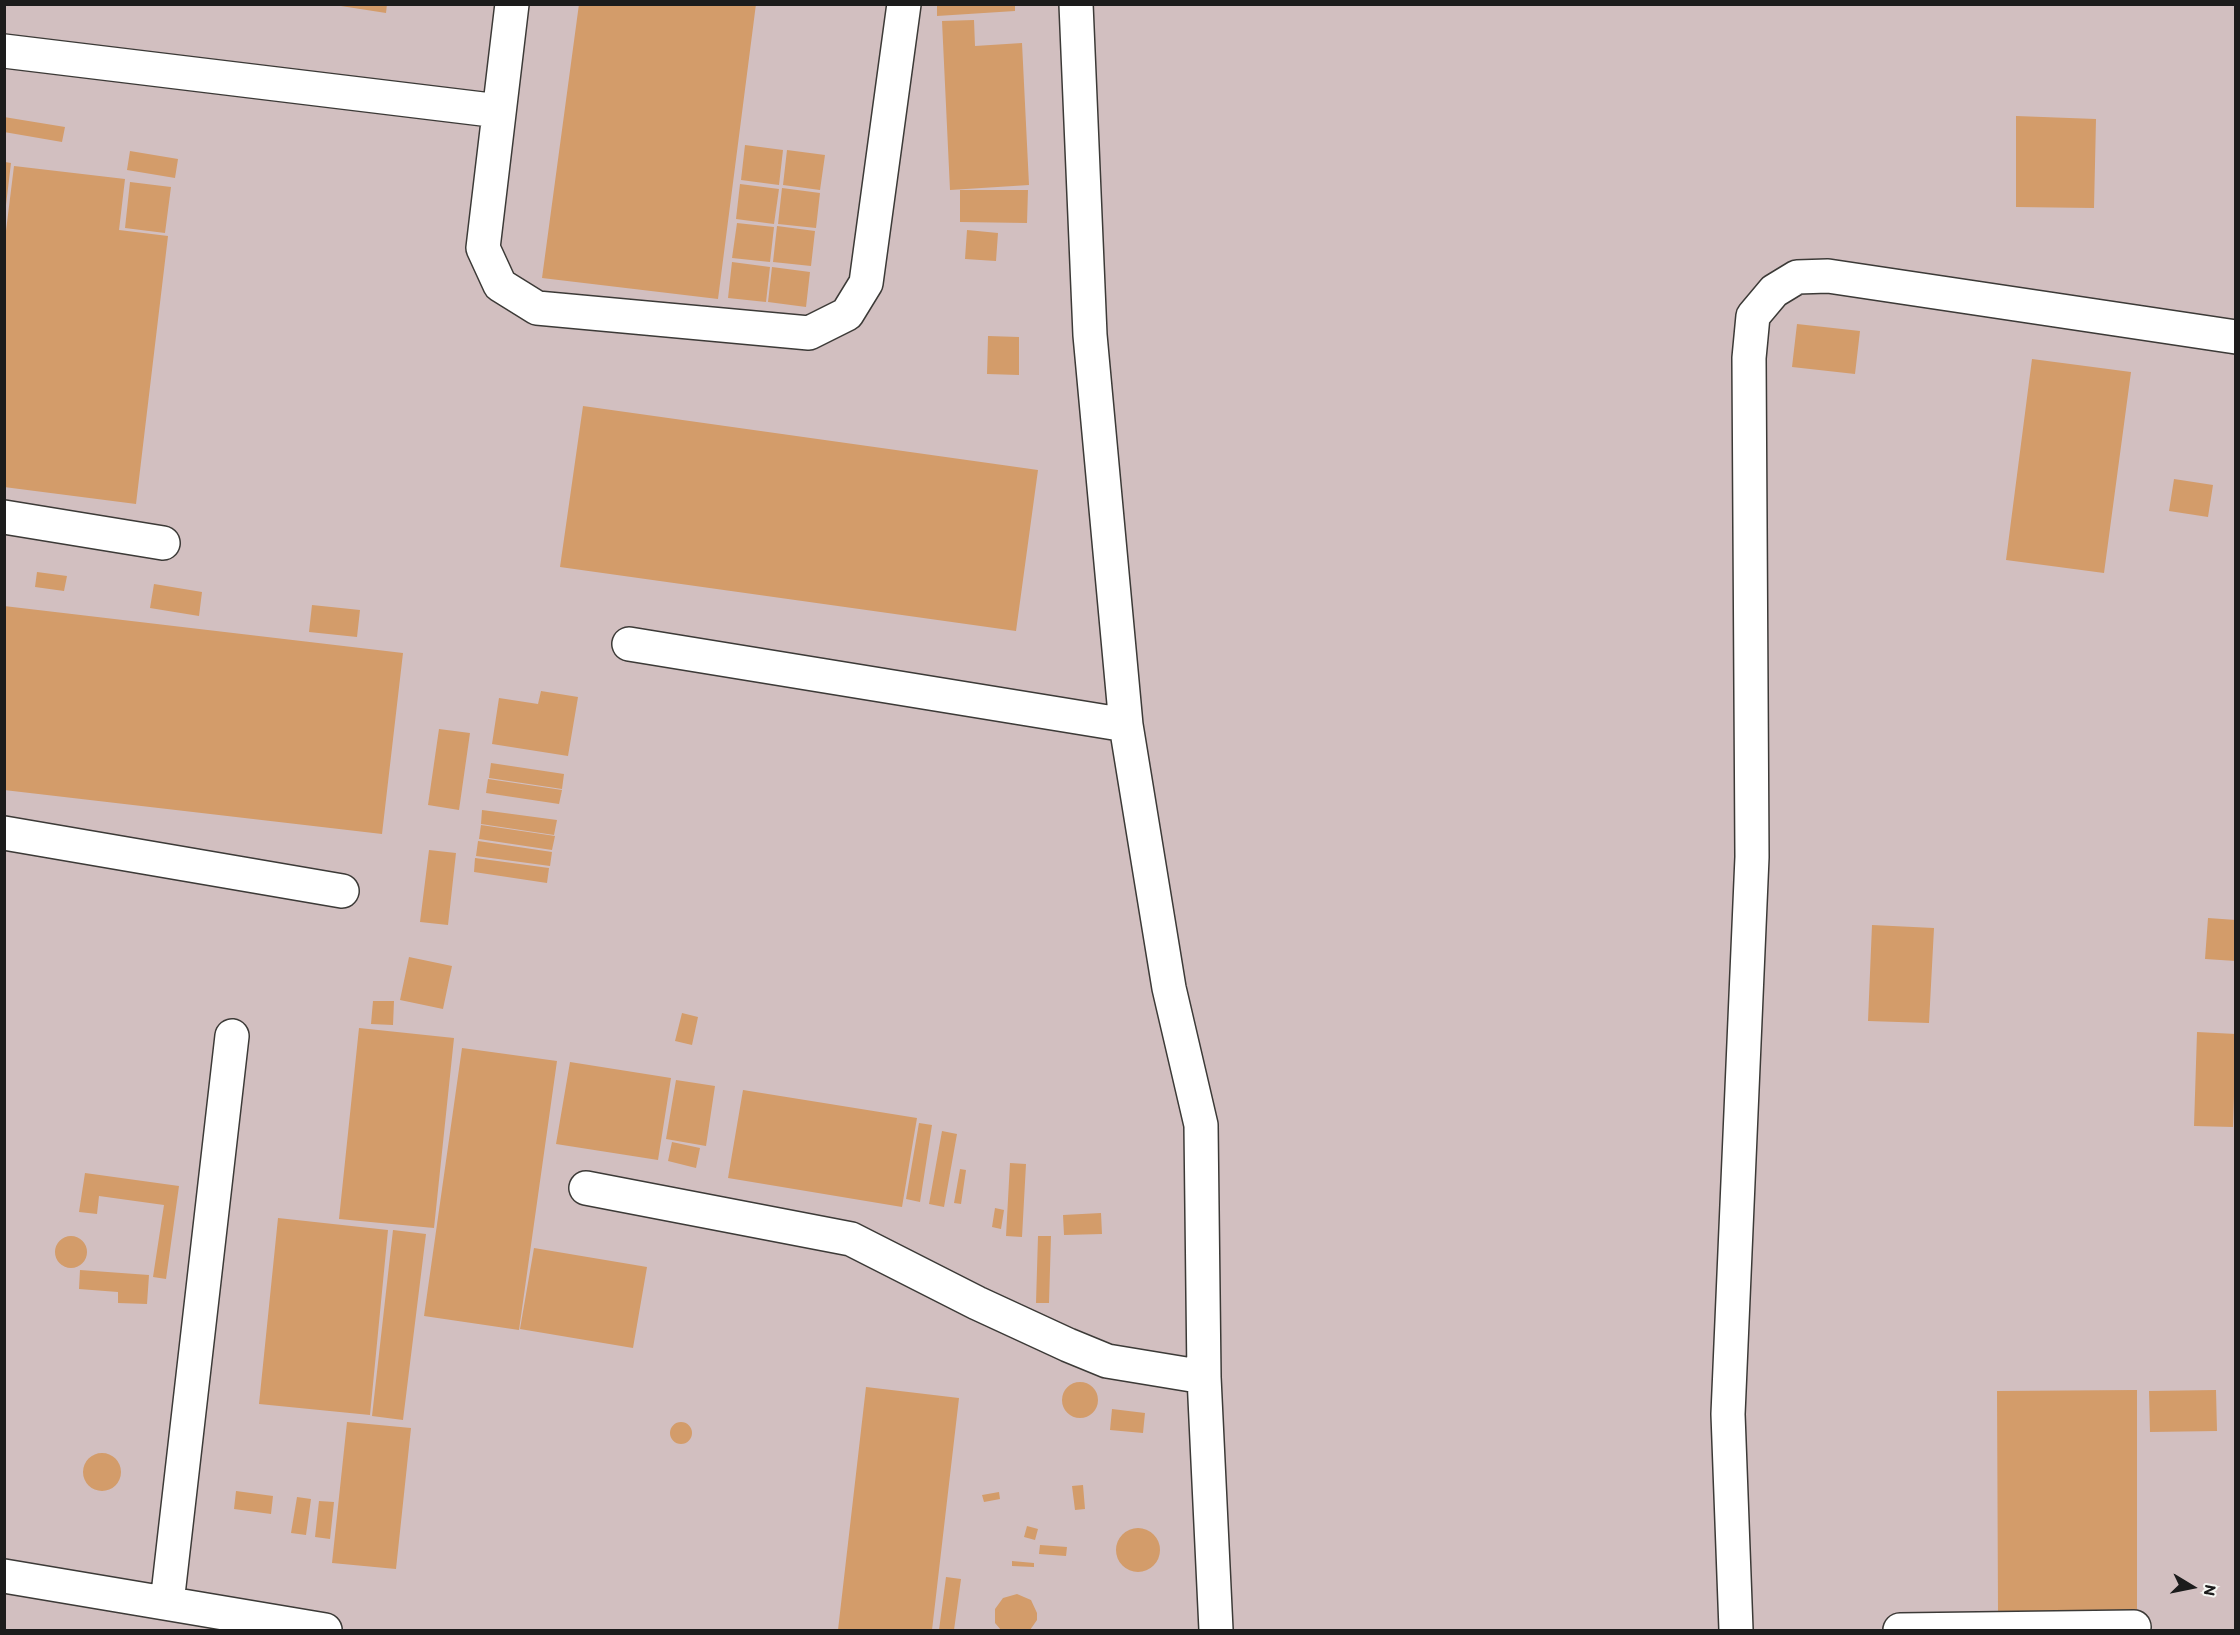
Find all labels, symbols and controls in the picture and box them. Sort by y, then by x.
north arrow [2162,1557,2222,1617]
text: N [2200,1583,2221,1597]

